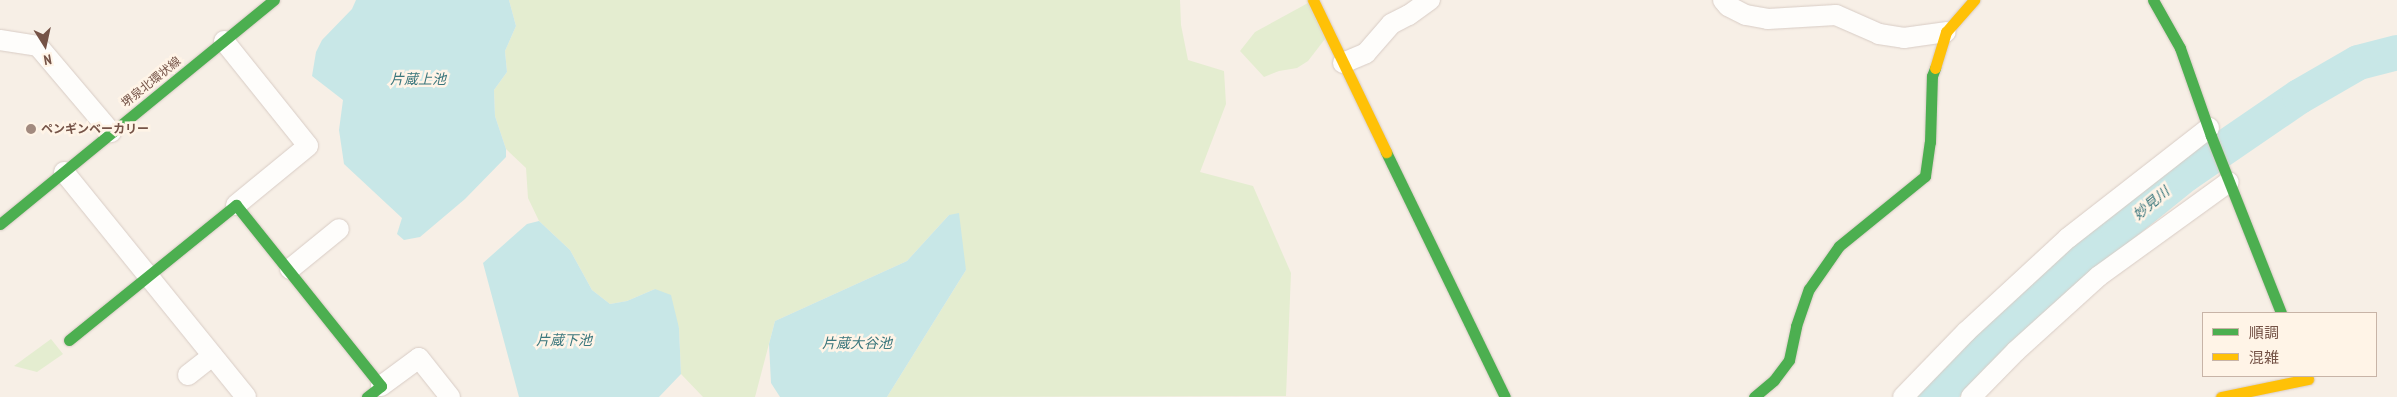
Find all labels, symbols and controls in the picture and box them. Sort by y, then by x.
north arrow [20,20,70,70]
text: N [42,50,53,69]
street label: 堺泉北環状線 [118,54,184,110]
water label: 片蔵上池 [390,71,446,87]
place label: ペンギンベーカリー [41,122,149,136]
marker: ペンギンベーカリー [25,123,37,135]
water label: 妙見川 [2130,183,2172,223]
legend [2202,312,2377,377]
text: 順調 [2249,323,2279,342]
water label: 片蔵下池 [536,332,592,348]
water label: 片蔵大谷池 [822,335,892,351]
text: 混雑 [2249,348,2279,367]

